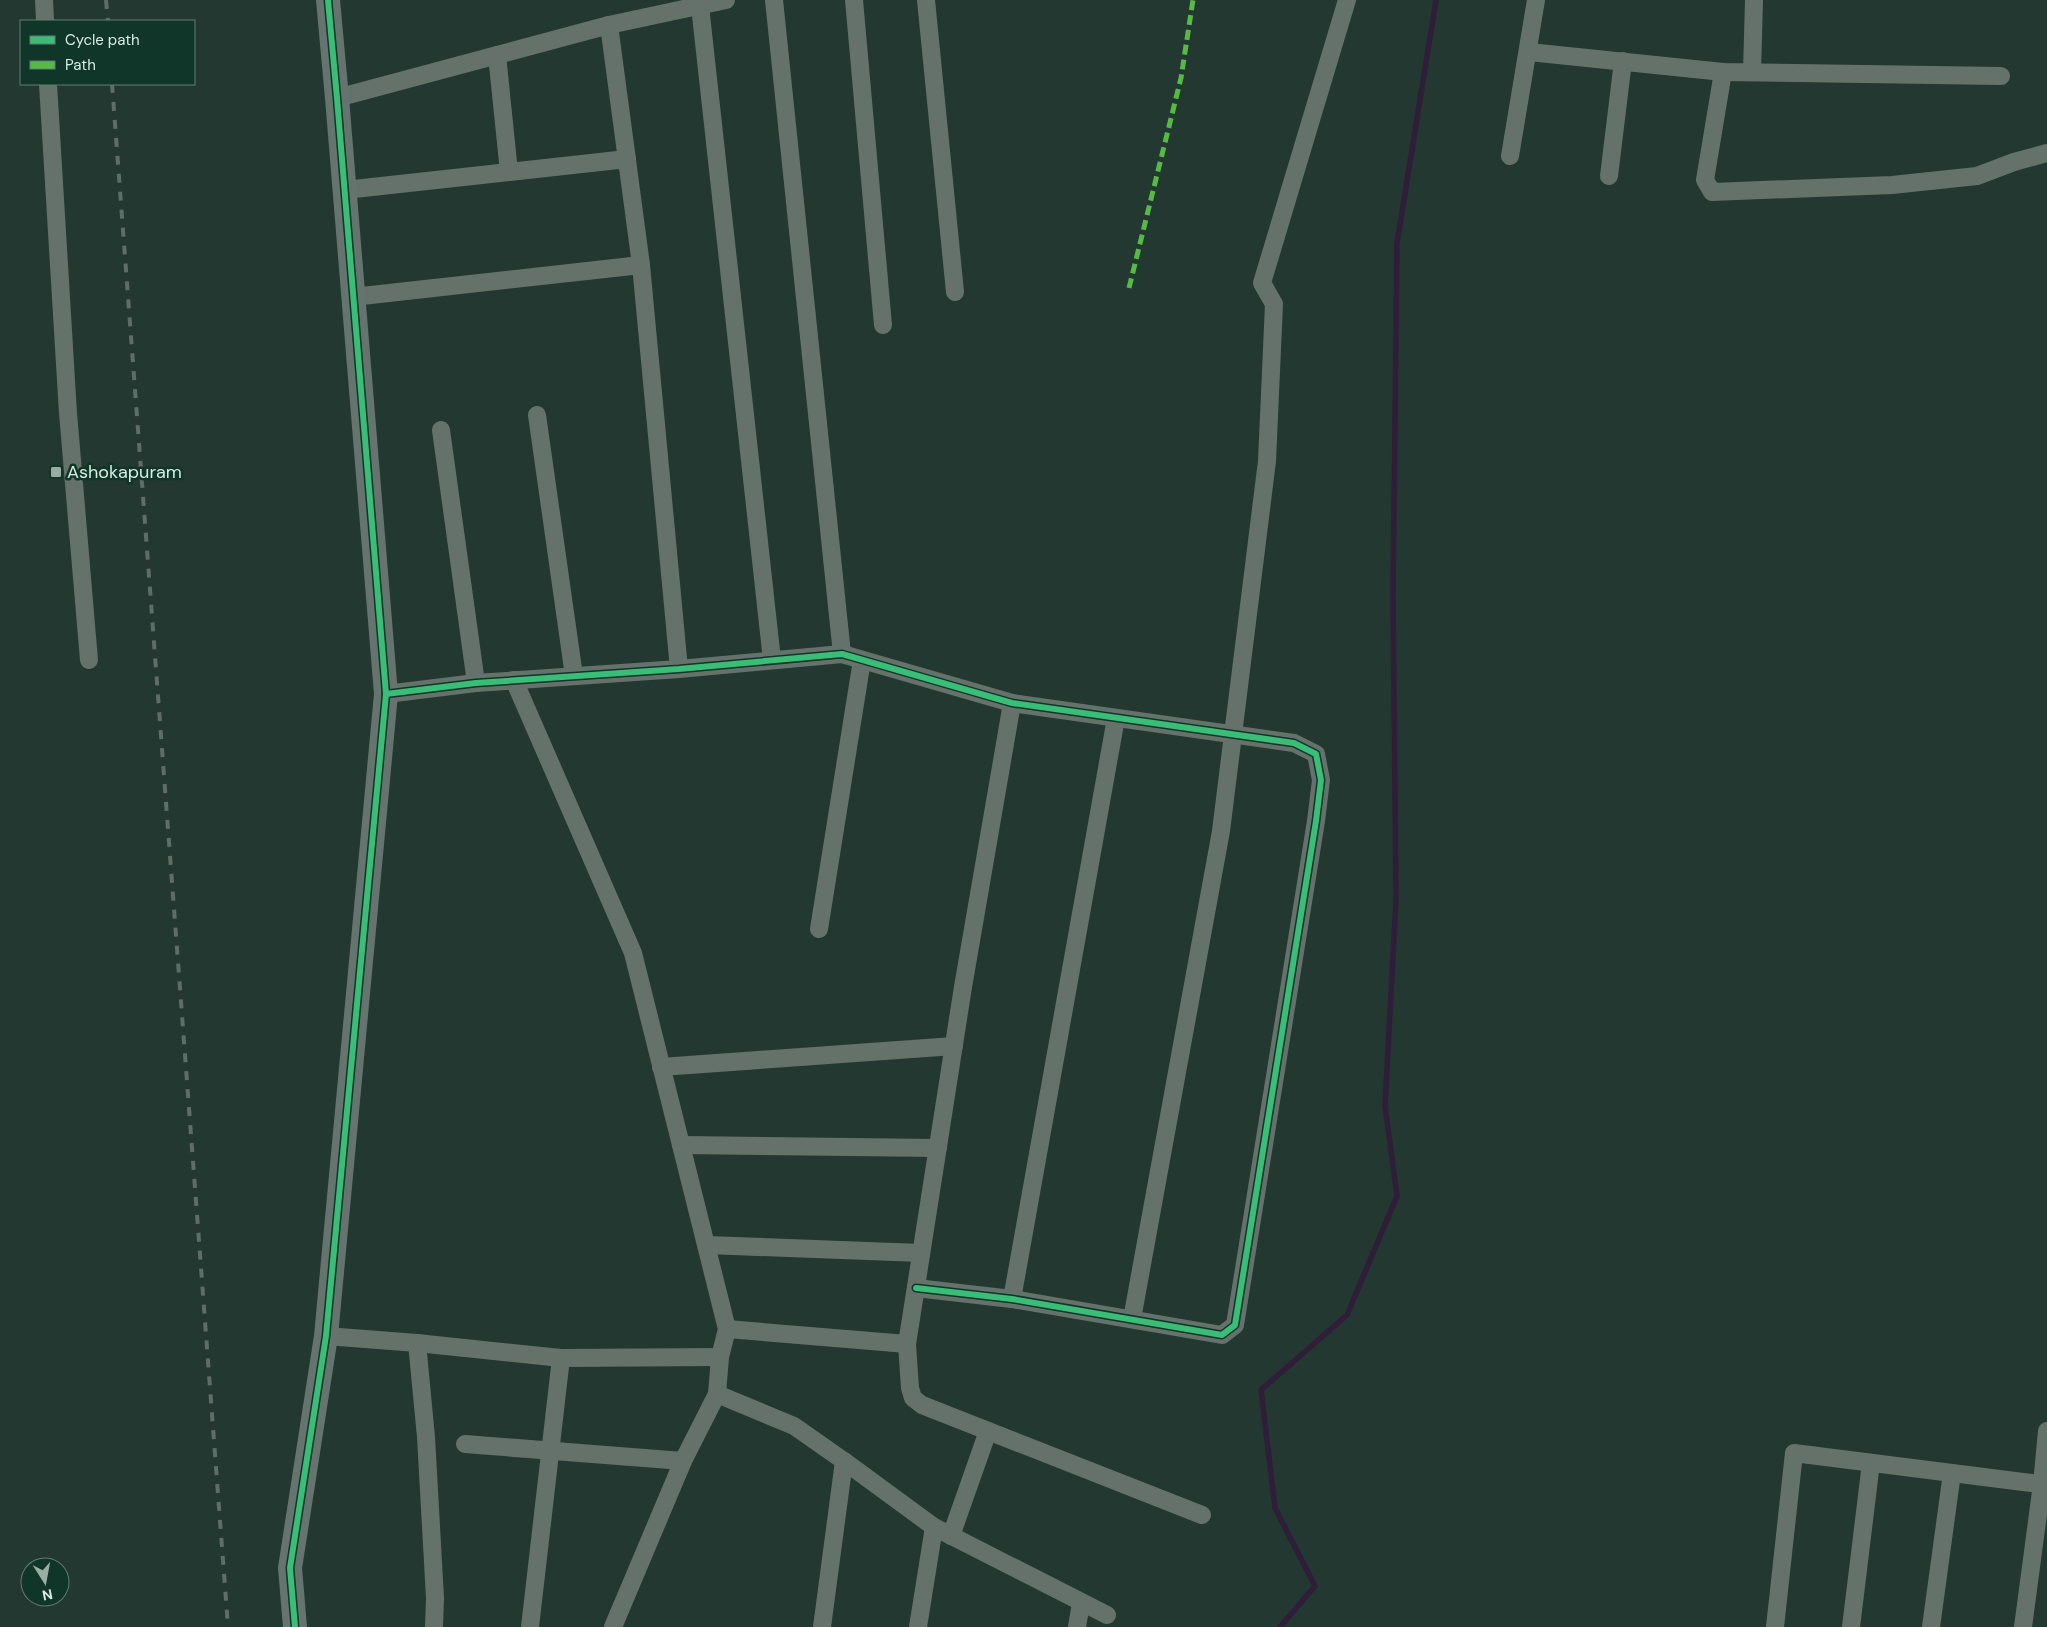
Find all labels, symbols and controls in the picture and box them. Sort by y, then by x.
legend [20,20,195,85]
text: Cycle path [65,30,140,50]
text: Path [65,55,96,75]
place label: Ashokapuram [67,460,182,484]
marker: Ashokapuram [49,465,63,479]
north arrow [20,1557,70,1607]
text: N [41,1585,54,1605]

